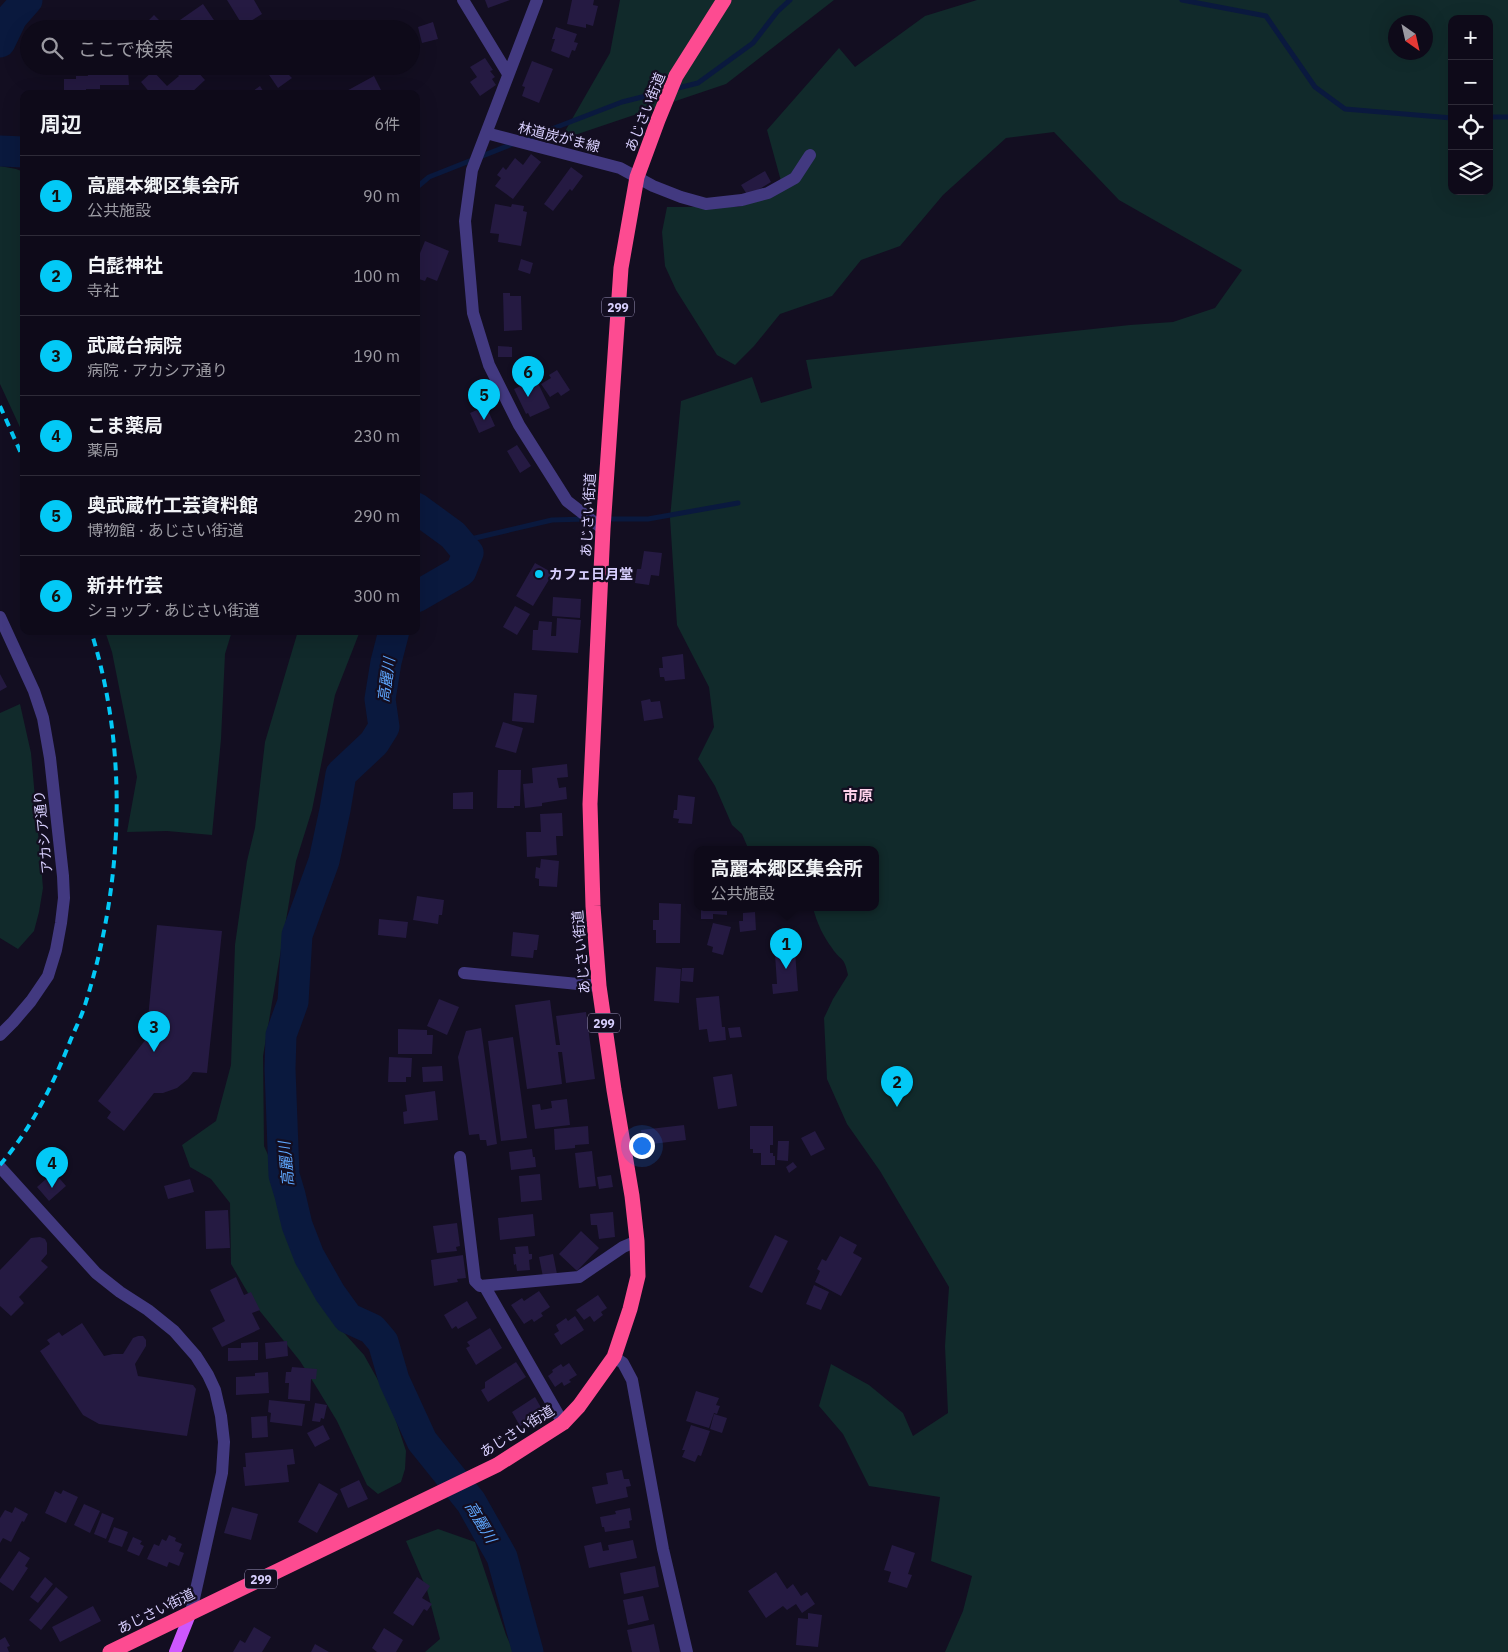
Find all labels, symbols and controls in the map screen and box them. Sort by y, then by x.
north arrow [1388,15,1433,60]
map controls [1448,15,1493,195]
button: + [1448,15,1493,60]
search box [20,20,420,75]
icon: search [38,34,66,62]
text: ここで検索 [78,37,173,61]
button: − [1448,60,1493,105]
street label: あじさい街道 [621,70,669,154]
button: locate [1448,105,1493,150]
text: 周辺 [40,110,82,138]
text: 6件 [374,114,400,134]
street label: 林道炭がま線 [516,118,602,156]
button: layers [1448,150,1493,195]
text: 高麗本郷区集会所 [87,173,239,197]
text: 1 [51,186,61,206]
text: 90 m [363,186,400,206]
text: 公共施設 [87,200,151,220]
text: 白髭神社 [87,253,163,277]
text: 2 [51,266,61,286]
text: 100 m [353,266,400,286]
text: 寺社 [87,280,119,300]
road number: 299 [602,298,634,316]
text: 武蔵台病院 [87,333,182,357]
text: 3 [51,346,61,366]
text: 190 m [353,346,400,366]
pin: 6 [512,356,544,397]
text: 病院 · アカシア通り [87,360,228,380]
pin: 5 [468,379,500,420]
text: こま薬局 [87,413,163,437]
text: 4 [51,426,61,446]
text: 230 m [353,426,400,446]
text: 薬局 [87,440,119,460]
street label: あじさい街道 [577,473,599,557]
text: 奥武蔵竹工芸資料館 [87,493,258,517]
text: 5 [51,506,61,526]
text: 290 m [353,506,400,526]
text: 博物館 · あじさい街道 [87,520,244,540]
place label: カフェ日月堂 [549,565,633,583]
marker: カフェ日月堂 [533,568,545,580]
text: 新井竹芸 [87,573,163,597]
text: 6 [51,586,61,606]
text: 300 m [353,586,400,606]
text: ショップ · あじさい街道 [87,600,260,620]
water label: 高麗川 [373,654,399,704]
district label: 市原 [843,786,873,805]
street label: アカシア通り [30,789,56,875]
popup [694,846,879,911]
text: 高麗本郷区集会所 [710,856,863,880]
text: 公共施設 [710,883,775,903]
street label: あじさい街道 [568,909,594,995]
pin: 1 [770,928,802,969]
pin: 3 [138,1011,170,1052]
road number: 299 [588,1014,620,1032]
pin: 2 [881,1066,913,1107]
your location [629,1133,655,1159]
water label: 高麗川 [274,1139,297,1187]
pin: 4 [36,1147,68,1188]
street label: あじさい街道 [477,1401,557,1461]
water label: 高麗川 [461,1498,502,1548]
road number: 299 [245,1570,277,1588]
street label: あじさい街道 [114,1584,198,1638]

